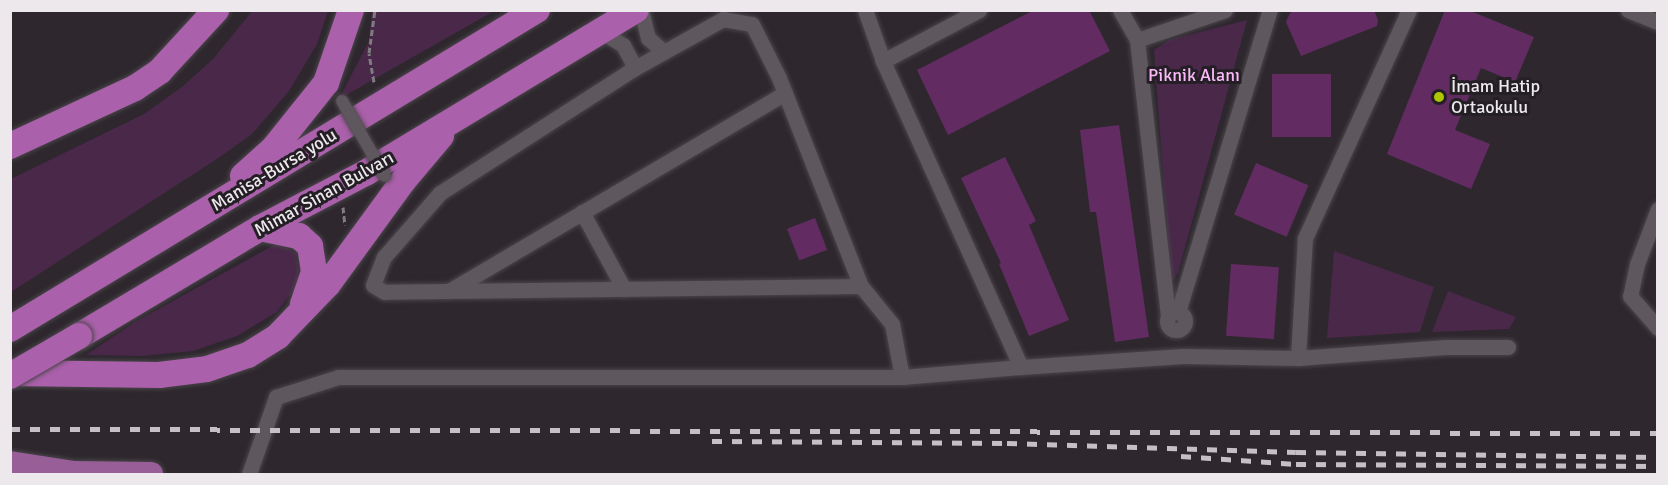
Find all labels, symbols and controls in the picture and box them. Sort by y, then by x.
park label: Piknik Alanı [1148,64,1240,86]
place label: İmam Hatip Ortaokulu [1451,76,1540,118]
marker: İmam Hatip Ortaokulu [1432,90,1446,104]
street label: Manisa-Bursa yolu [207,124,341,216]
street label: Mimar Sinan Bulvarı [251,147,397,241]

